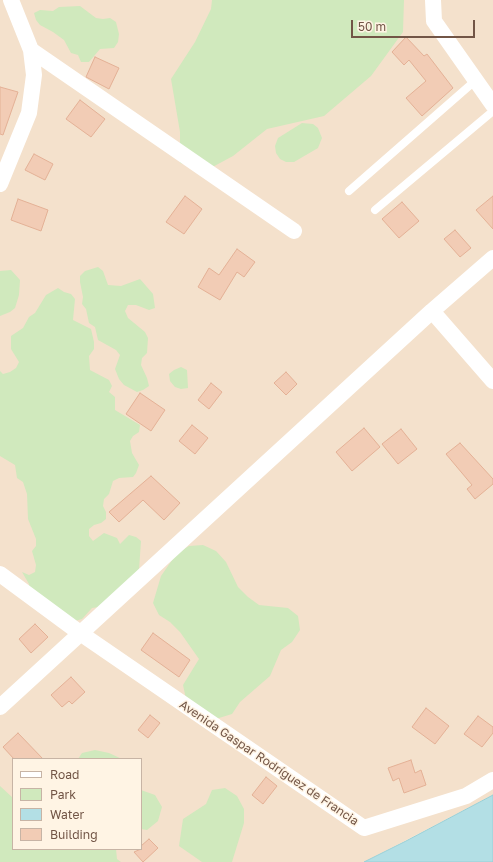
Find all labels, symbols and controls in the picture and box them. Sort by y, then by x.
scale bar [353,12,477,38]
text: 50 m [358,19,386,34]
street label: Avenida Gaspar Rodríguez de Francia [177,697,361,829]
legend [12,758,142,850]
text: Road [50,767,79,782]
text: Park [50,787,76,802]
text: Water [50,807,84,822]
text: Building [50,827,98,842]

